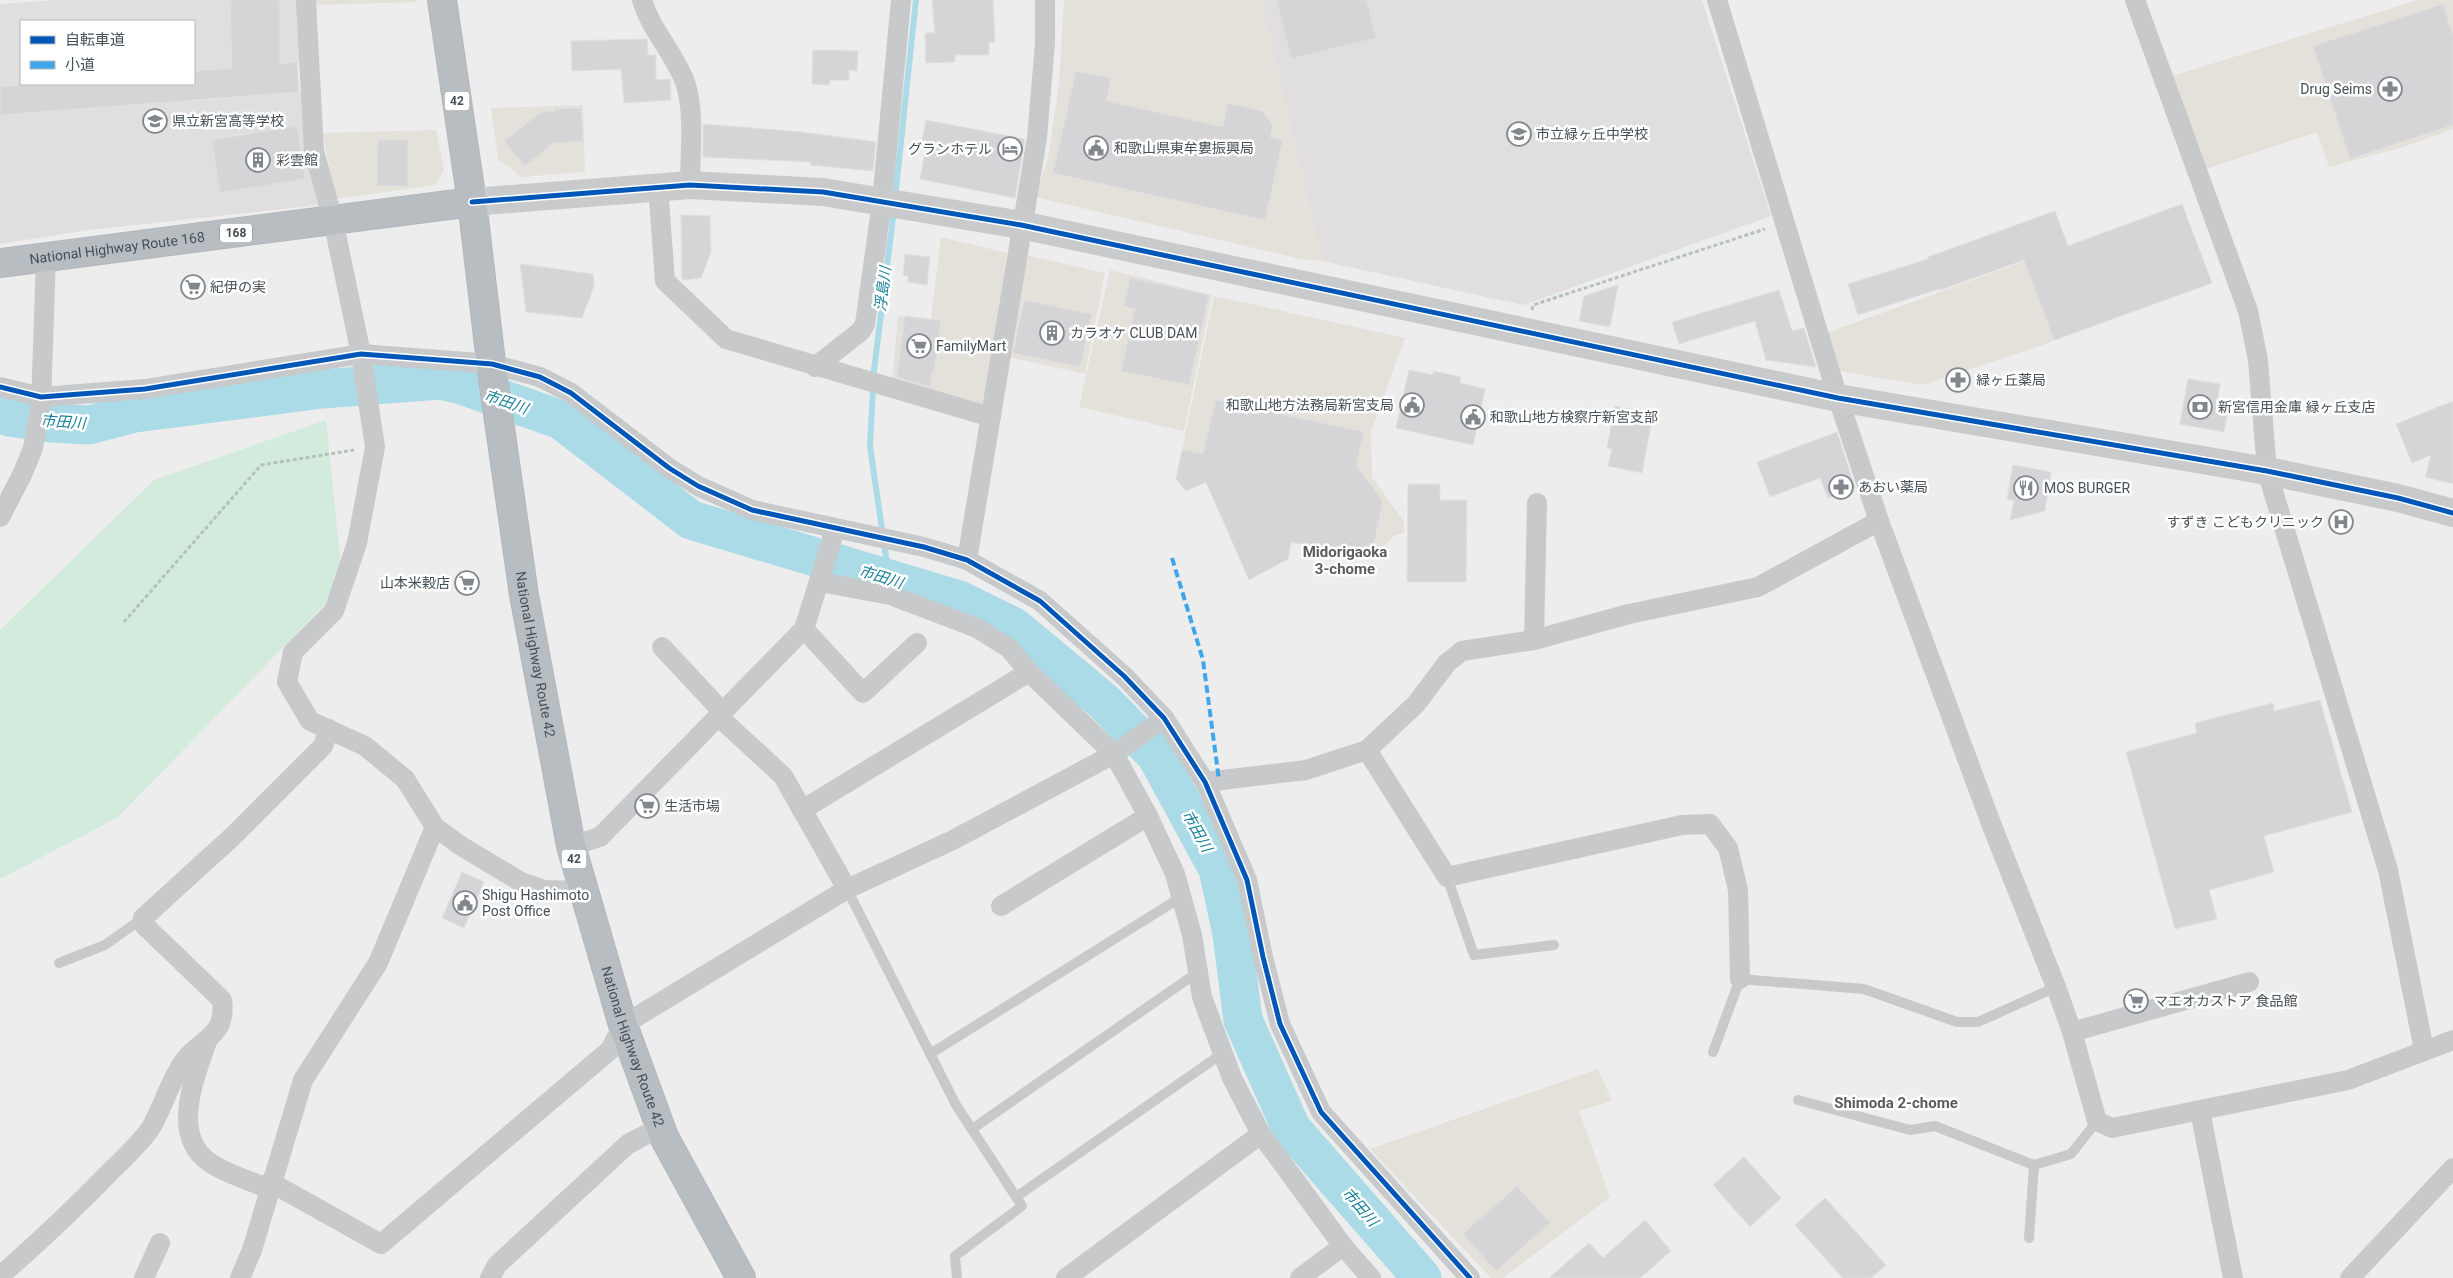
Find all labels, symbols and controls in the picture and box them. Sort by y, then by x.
legend [20,20,195,85]
text: 自転車道 [65,31,125,49]
text: 小道 [65,56,95,74]
pharmacy icon: Drug Seims [2377,76,2403,102]
place label: Drug Seims [2300,81,2372,97]
road number: 42 [444,92,470,110]
school or university icon: 県立新宮高等学校 [142,108,168,134]
place label: 県立新宮高等学校 [172,113,284,129]
school or university icon: 市立緑ヶ丘中学校 [1506,121,1532,147]
place label: 市立緑ヶ丘中学校 [1536,126,1648,142]
public building icon: 和歌山県東牟婁振興局 [1083,135,1109,161]
hotel icon: グランホテル [997,136,1023,162]
place label: 和歌山県東牟婁振興局 [1114,140,1254,156]
place label: グランホテル [908,141,992,157]
building icon: 彩雲館 [245,147,271,173]
place label: 彩雲館 [276,152,318,168]
road number: 168 [220,224,252,242]
street label: National Highway Route 168 [28,229,206,267]
water label: 浮島川 [871,264,895,312]
supermarket icon: 紀伊の実 [180,274,206,300]
place label: 紀伊の実 [210,279,266,295]
building icon: カラオケ CLUB DAM [1039,320,1065,346]
place label: カラオケ CLUB DAM [1070,325,1197,341]
supermarket icon: FamilyMart [906,333,932,359]
place label: FamilyMart [936,338,1007,354]
pharmacy icon: 緑ヶ丘薬局 [1945,367,1971,393]
place label: 緑ヶ丘薬局 [1976,372,2046,388]
water label: 市田川 [482,386,532,418]
public building icon: 和歌山地方法務局新宮支局 [1399,392,1425,418]
bank icon: 新宮信用金庫 緑ヶ丘支店 [2187,394,2213,420]
place label: 和歌山地方法務局新宮支局 [1226,397,1394,413]
place label: 新宮信用金庫 緑ヶ丘支店 [2218,399,2375,415]
public building icon: 和歌山地方検察庁新宮支部 [1460,404,1486,430]
place label: 和歌山地方検察庁新宮支部 [1490,409,1658,425]
water label: 市田川 [40,411,88,433]
pharmacy icon: あおい薬局 [1828,474,1854,500]
restaurant icon: MOS BURGER [2013,475,2039,501]
place label: あおい薬局 [1858,479,1928,495]
place label: MOS BURGER [2044,480,2131,496]
hospital icon: すずき こどもクリニック [2328,509,2354,535]
place label: すずき こどもクリニック [2167,514,2324,530]
district label: Midorigaoka 3-chome [1303,543,1387,578]
water label: 市田川 [857,562,907,593]
supermarket icon: 山本米穀店 [454,570,480,596]
street label: National Highway Route 42 [513,570,559,739]
place label: 山本米穀店 [380,575,450,591]
supermarket icon: 生活市場 [634,793,660,819]
place label: 生活市場 [664,798,720,814]
water label: 市田川 [1178,807,1217,857]
road number: 42 [562,850,586,869]
place label: Shigu Hashimoto Post Office [482,887,589,919]
public building icon: Shigu Hashimoto Post Office [452,890,478,916]
street label: National Highway Route 42 [598,964,668,1129]
supermarket icon: マエオカストア 食品館 [2123,988,2149,1014]
place label: マエオカストア 食品館 [2154,993,2297,1009]
district label: Shimoda 2-chome [1834,1094,1958,1112]
water label: 市田川 [1338,1184,1383,1231]

